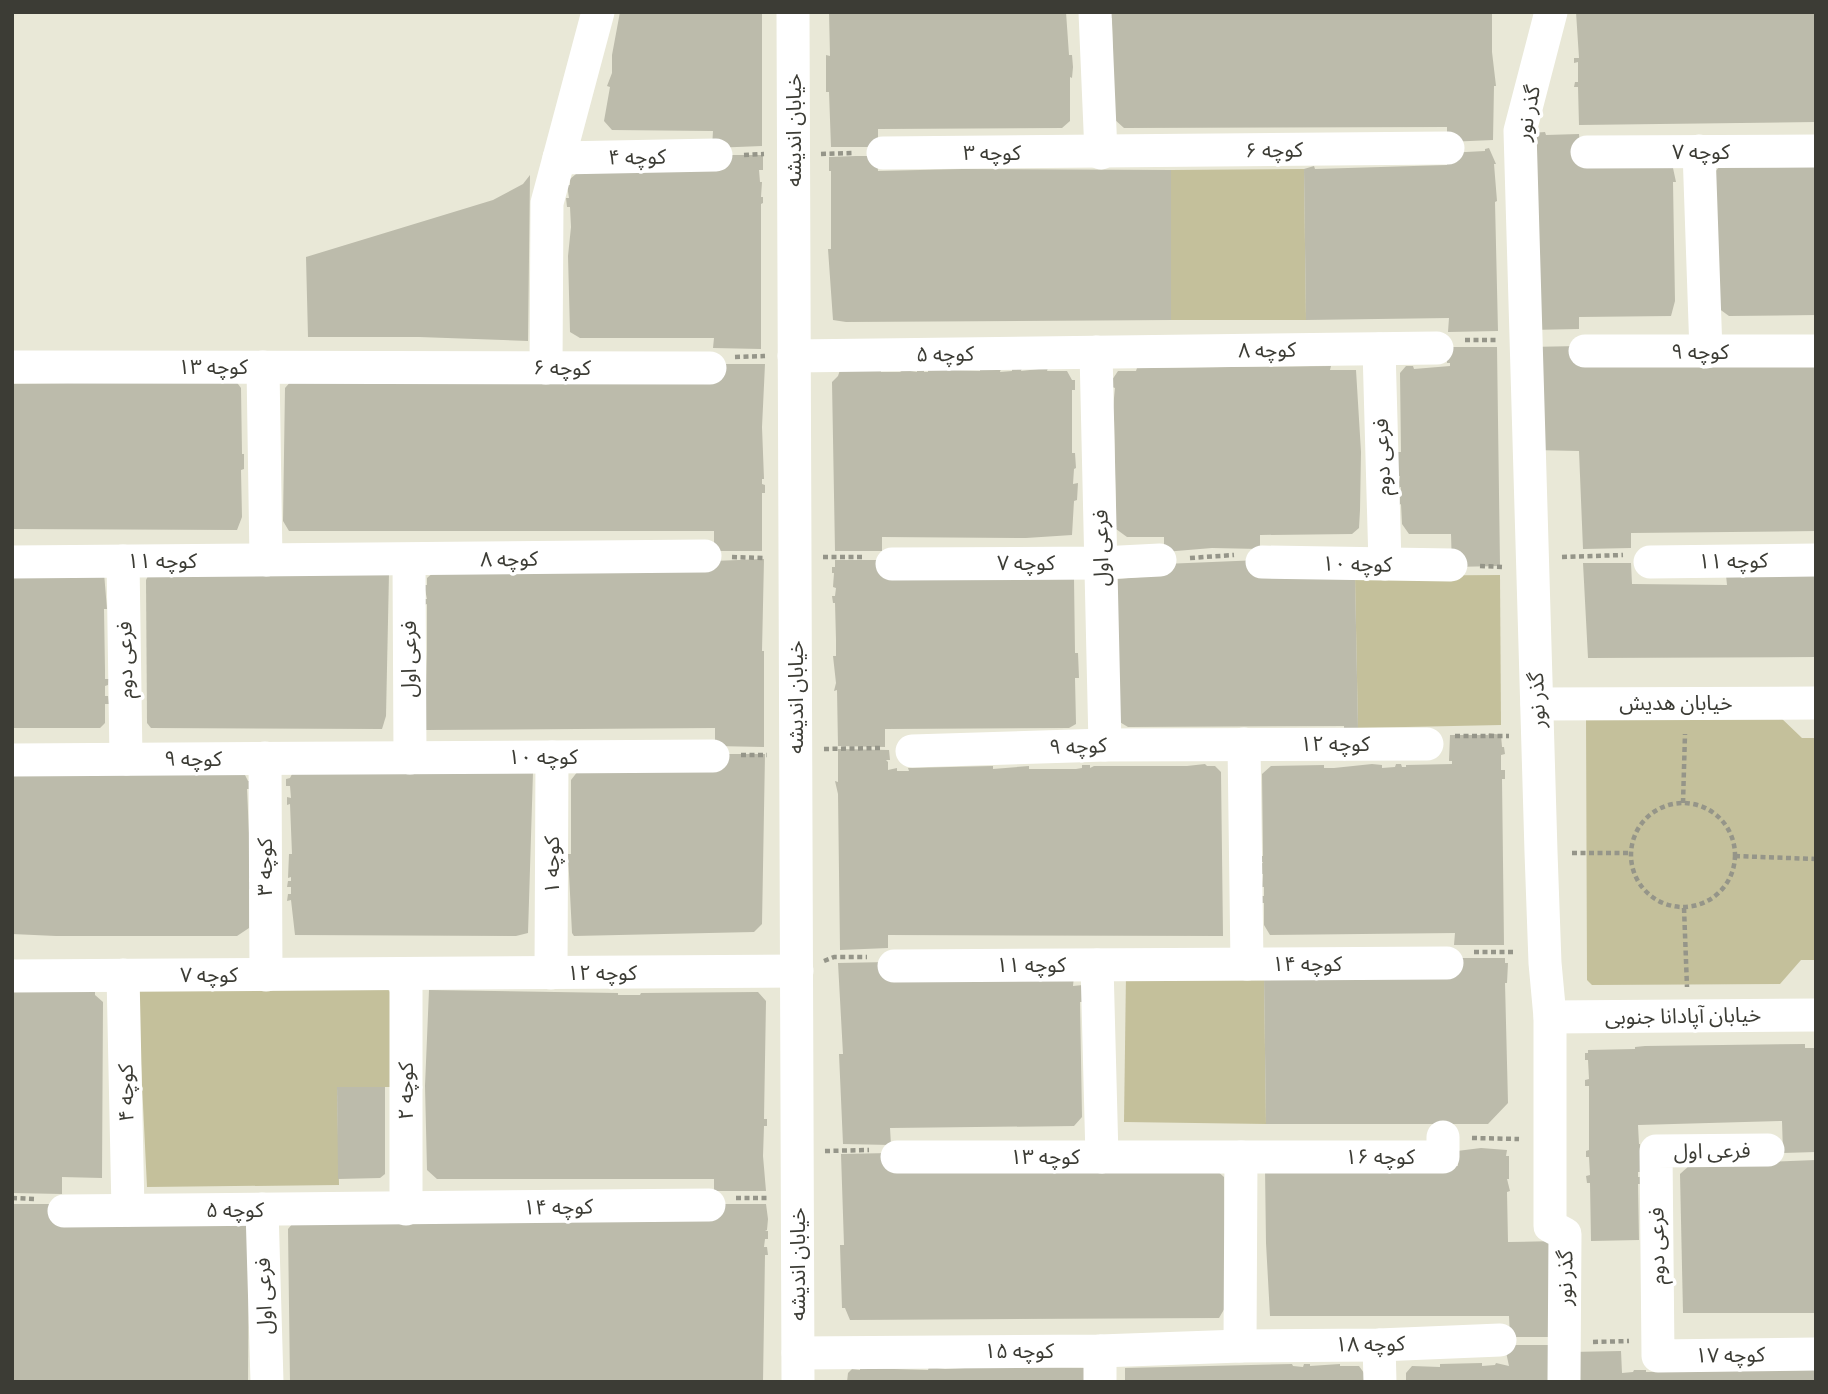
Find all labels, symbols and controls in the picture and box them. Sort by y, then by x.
street label: خیابان اندیشه [780,73,806,187]
street label: گذر نور [1509,83,1545,144]
street label: کوچه ۶ [1245,135,1303,164]
street label: کوچه ۷ [1672,138,1730,165]
street label: کوچه ۳ [963,139,1021,166]
street label: کوچه ۴ [608,142,666,171]
street label: کوچه ۸ [1238,335,1296,364]
street label: کوچه ۹ [1671,338,1729,365]
street label: کوچه ۵ [916,339,974,368]
street label: کوچه ۱۳ [178,353,248,380]
street label: کوچه ۶ [533,354,591,381]
street label: فرعی دوم [1367,418,1399,496]
street label: فرعی اول [1086,509,1114,587]
street label: کوچه ۸ [480,544,538,573]
street label: کوچه ۱۱ [1698,546,1768,575]
street label: کوچه ۱۱ [127,547,197,574]
street label: کوچه ۷ [997,549,1055,576]
street label: کوچه ۱۰ [1322,549,1393,578]
street label: فرعی دوم [110,621,142,699]
street label: فرعی اول [395,621,421,697]
street label: خیابان اندیشه [782,640,808,754]
street label: گذر نور [1522,672,1550,729]
street label: خیابان هدیش [1619,689,1733,715]
street label: کوچه ۱۲ [1300,730,1370,757]
street label: کوچه ۹ [1049,731,1108,760]
street label: کوچه ۱۰ [508,743,578,770]
street label: کوچه ۹ [164,745,222,772]
street label: کوچه ۱ [538,836,565,894]
street label: کوچه ۳ [251,838,278,896]
street label: کوچه ۱۴ [1272,950,1342,977]
street label: کوچه ۱۱ [996,951,1066,978]
street label: کوچه ۱۲ [567,959,637,986]
street label: کوچه ۷ [180,961,238,988]
street label: خیابان آپادانا جنوبی [1605,1001,1761,1031]
street label: کوچه ۲ [392,1062,419,1120]
street label: کوچه ۴ [111,1064,140,1122]
street label: فرعی اول [1673,1136,1751,1164]
street label: کوچه ۱۳ [1010,1143,1080,1170]
street label: کوچه ۱۶ [1345,1143,1415,1170]
street label: کوچه ۱۴ [523,1192,593,1221]
street label: کوچه ۵ [206,1196,264,1223]
street label: خیابان اندیشه [784,1207,810,1321]
street label: فرعی دوم [1642,1207,1674,1285]
street label: گذر نور [1551,1250,1577,1307]
street label: فرعی اول [249,1257,277,1335]
street label: کوچه ۱۸ [1335,1329,1405,1358]
street label: کوچه ۱۵ [984,1337,1054,1364]
street label: کوچه ۱۷ [1695,1340,1765,1369]

